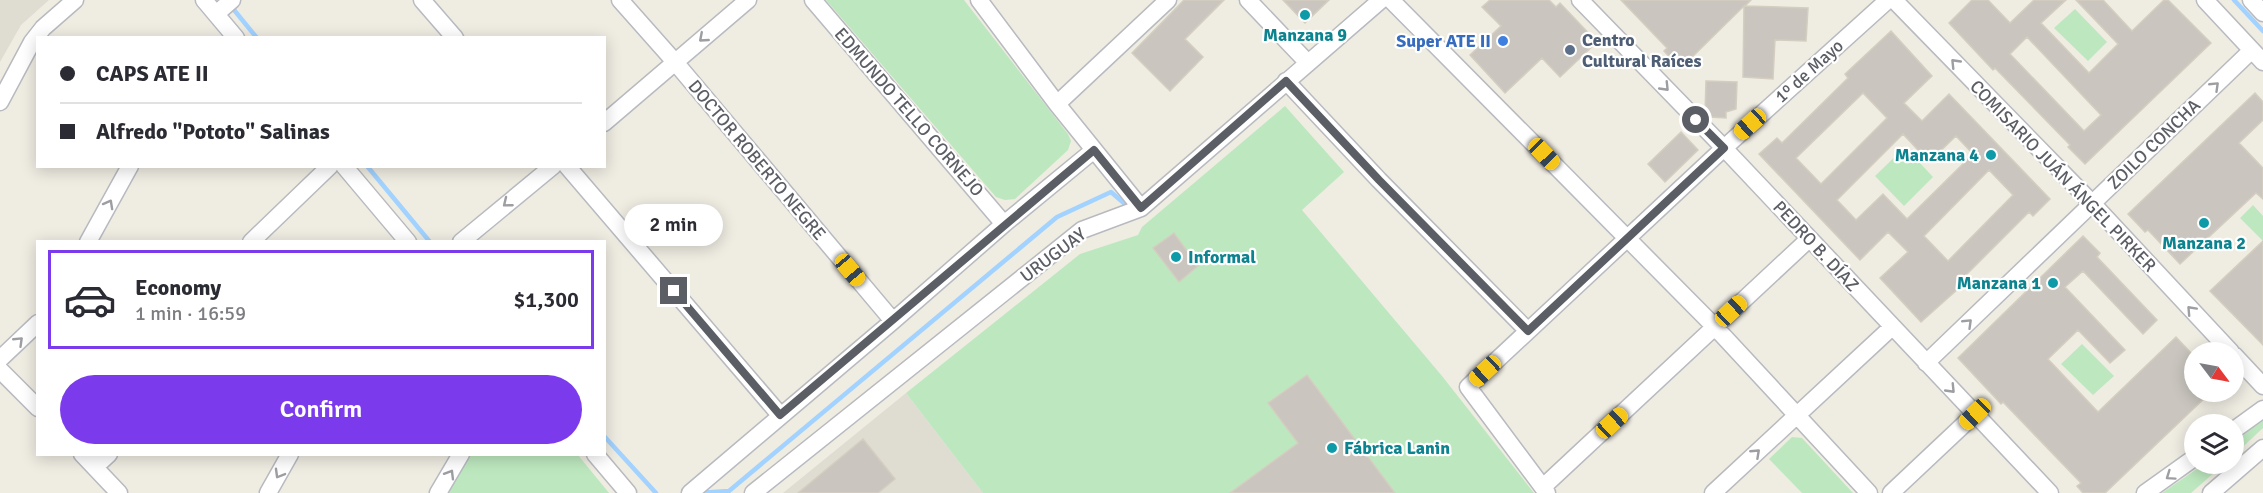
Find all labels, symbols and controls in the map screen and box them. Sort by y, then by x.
marker: Manzana 9 [1298,8,1312,22]
street label: EDMUNDO TELLO CORNEJO [830,23,988,201]
place label: Manzana 9 [1263,24,1347,46]
place label: Centro Cultural Raíces [1582,29,1702,72]
place label: Super ATE II [1396,30,1491,52]
one-way arrow [699,31,710,42]
marker: Super ATE II [1496,34,1510,48]
street label: 1º de Mayo [1770,35,1848,107]
marker: Centro Cultural Raíces [1563,43,1577,57]
one-way arrow [1951,59,1962,69]
text: CAPS ATE II [96,60,209,87]
street label: DOCTOR ROBERTO NEGRE [684,75,830,245]
street label: COMISARIO JUÁN ÁNGEL PIRKER [1965,75,2161,277]
one-way arrow [1657,80,1668,91]
one-way arrow [2208,82,2218,93]
street label: ZOILO CONCHA [2103,94,2205,194]
car [1731,105,1769,143]
route start [1682,106,1709,133]
text: Alfredo "Pototo" Salinas [96,118,330,145]
car [1525,135,1563,173]
place label: Manzana 4 [1895,144,1979,166]
marker: Manzana 4 [1984,148,1998,162]
one-way arrow [503,196,514,207]
street label: PEDRO B. DÍAZ [1768,196,1864,296]
one-way arrow [102,200,113,210]
callout: 2 min [624,204,724,246]
text: 2 min [650,212,697,237]
marker: Manzana 2 [2197,216,2211,230]
street label: URUGUAY [1016,223,1090,287]
place label: Manzana 2 [2162,232,2246,254]
place label: Informal [1188,246,1256,268]
car [832,250,868,290]
marker: Informal [1169,250,1183,264]
place label: Manzana 1 [1957,272,2041,294]
icon: car [63,273,117,327]
text: Economy [135,274,221,301]
marker: Manzana 1 [2046,276,2060,290]
route end [660,277,687,304]
text: $1,300 [513,286,579,313]
car [1712,292,1750,330]
text: 1 min · 16:59 [135,301,246,326]
one-way arrow [2188,306,2199,317]
one-way arrow [1960,319,1971,330]
one-way arrow [12,337,22,348]
north arrow [2184,342,2244,402]
map controls [2184,342,2244,474]
car [1466,352,1504,390]
button: Confirm [60,375,582,444]
one-way arrow [1944,383,1955,393]
car [1956,395,1994,433]
car [1593,404,1631,442]
button: layers [2184,414,2244,474]
place label: Fábrica Lanin [1344,437,1450,459]
marker: Fábrica Lanin [1325,441,1339,455]
one-way arrow [1750,449,1760,460]
one-way arrow [275,468,286,478]
one-way arrow [2165,468,2176,479]
one-way arrow [442,470,454,480]

